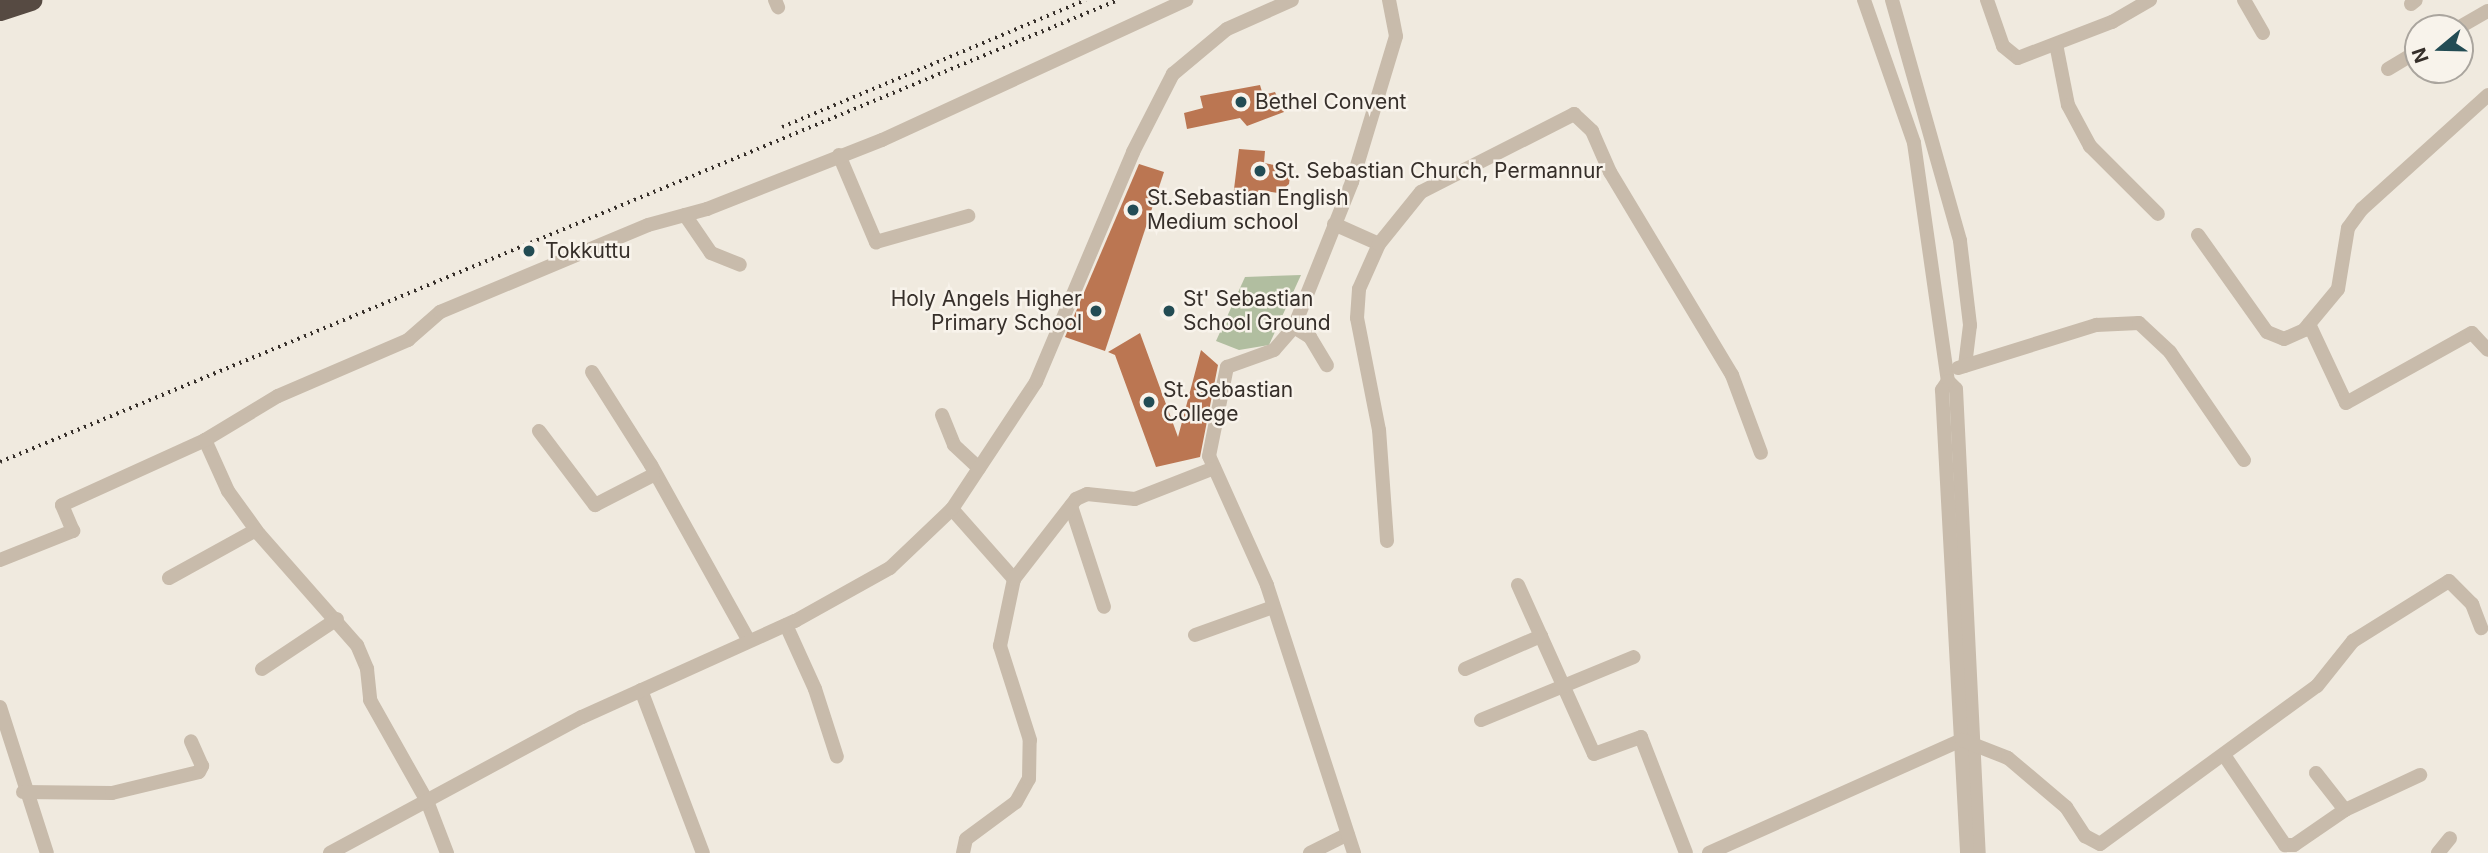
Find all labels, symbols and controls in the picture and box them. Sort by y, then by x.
north arrow [2404,14,2474,84]
text: N [2407,45,2434,66]
place label: Bethel Convent [1255,89,1406,115]
marker: Bethel Convent [1233,94,1249,110]
place label: St. Sebastian Church, Permannur [1274,158,1603,184]
marker: St. Sebastian Church, Permannur [1252,163,1268,179]
place label: St.Sebastian English Medium school [1147,185,1349,235]
marker: St.Sebastian English Medium school [1125,202,1141,218]
place label: Tokkuttu [545,238,631,264]
marker: Tokkuttu [519,241,539,261]
place label: Holy Angels Higher Primary School [891,286,1082,336]
place label: St' Sebastian School Ground [1183,286,1331,336]
marker: Holy Angels Higher Primary School [1088,303,1104,319]
marker: St' Sebastian School Ground [1161,303,1177,319]
place label: St. Sebastian College [1163,377,1293,427]
marker: St. Sebastian College [1141,394,1157,410]

